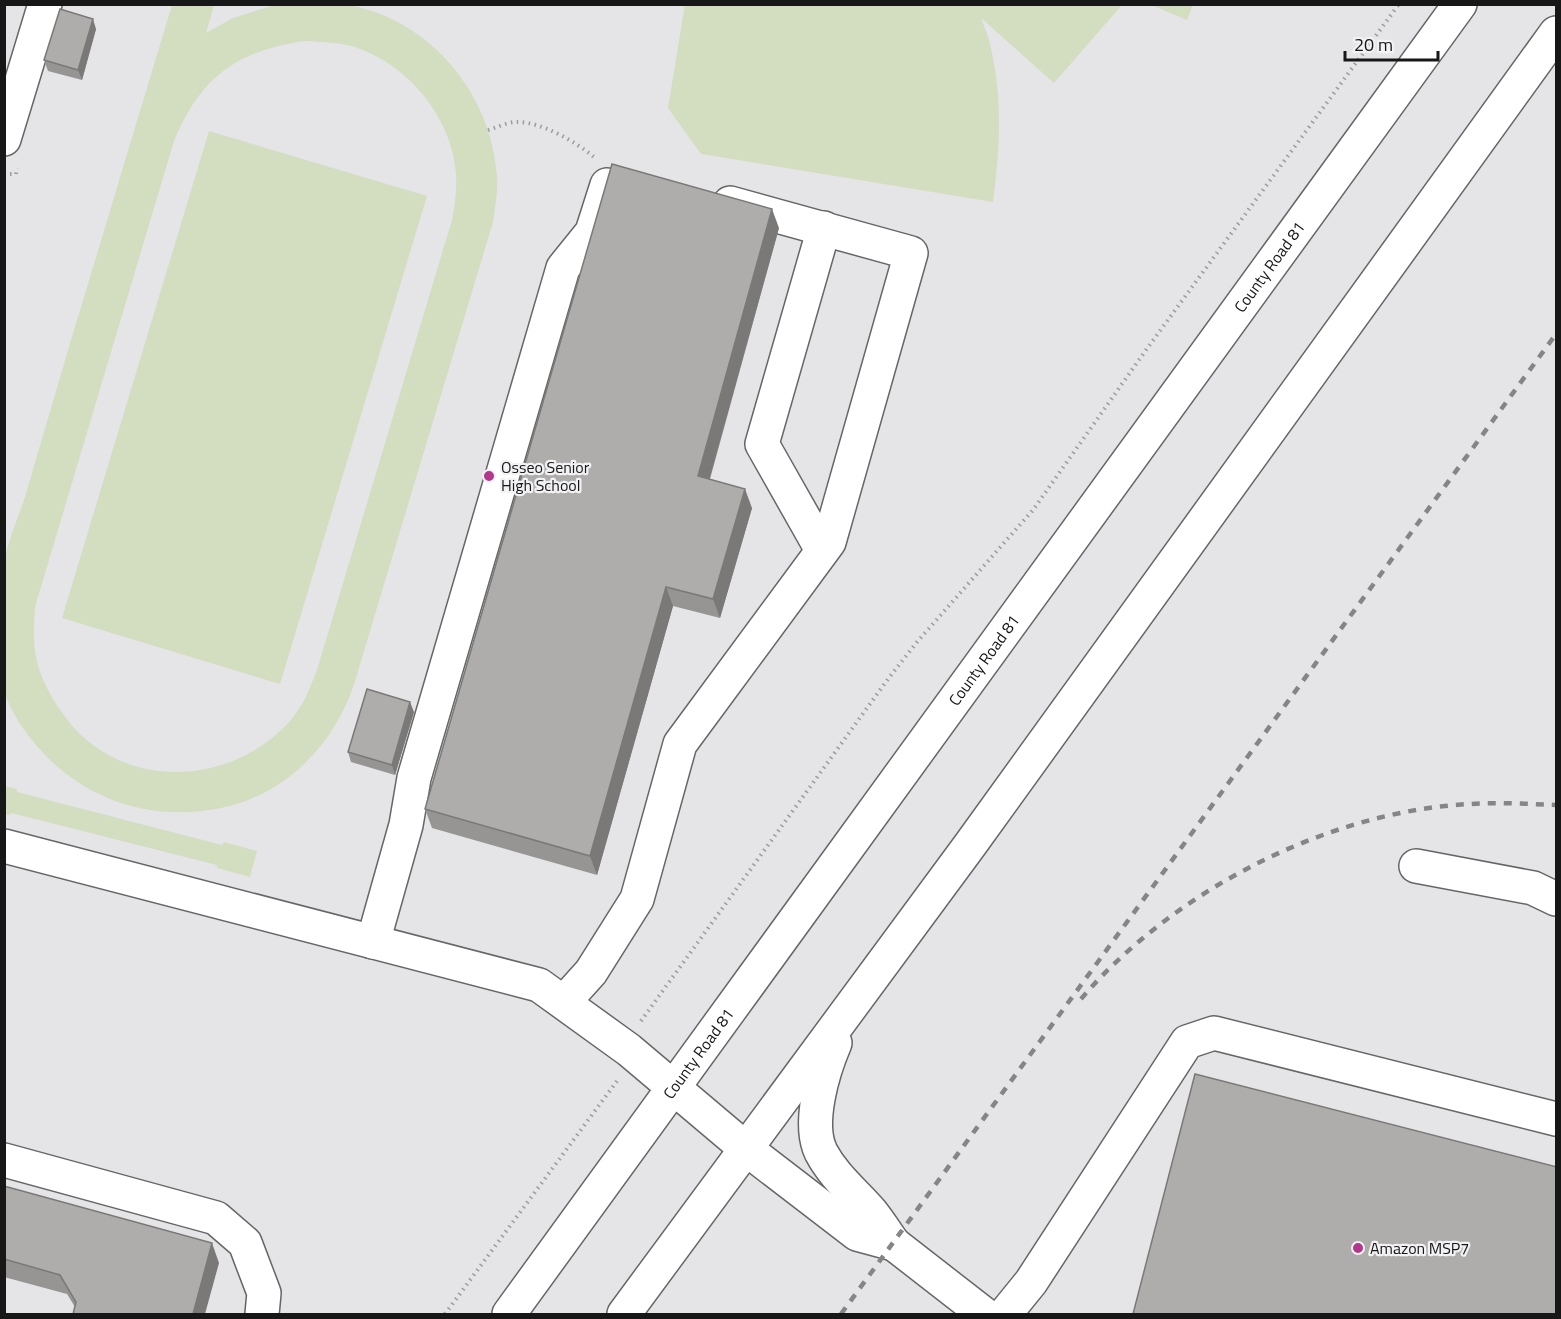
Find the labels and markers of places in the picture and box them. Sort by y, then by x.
place label: Osseo Senior High School [501,455,590,497]
marker: Osseo Senior High School [482,469,496,483]
place label: Amazon MSP7 [1370,1236,1469,1260]
marker: Amazon MSP7 [1351,1241,1365,1255]

